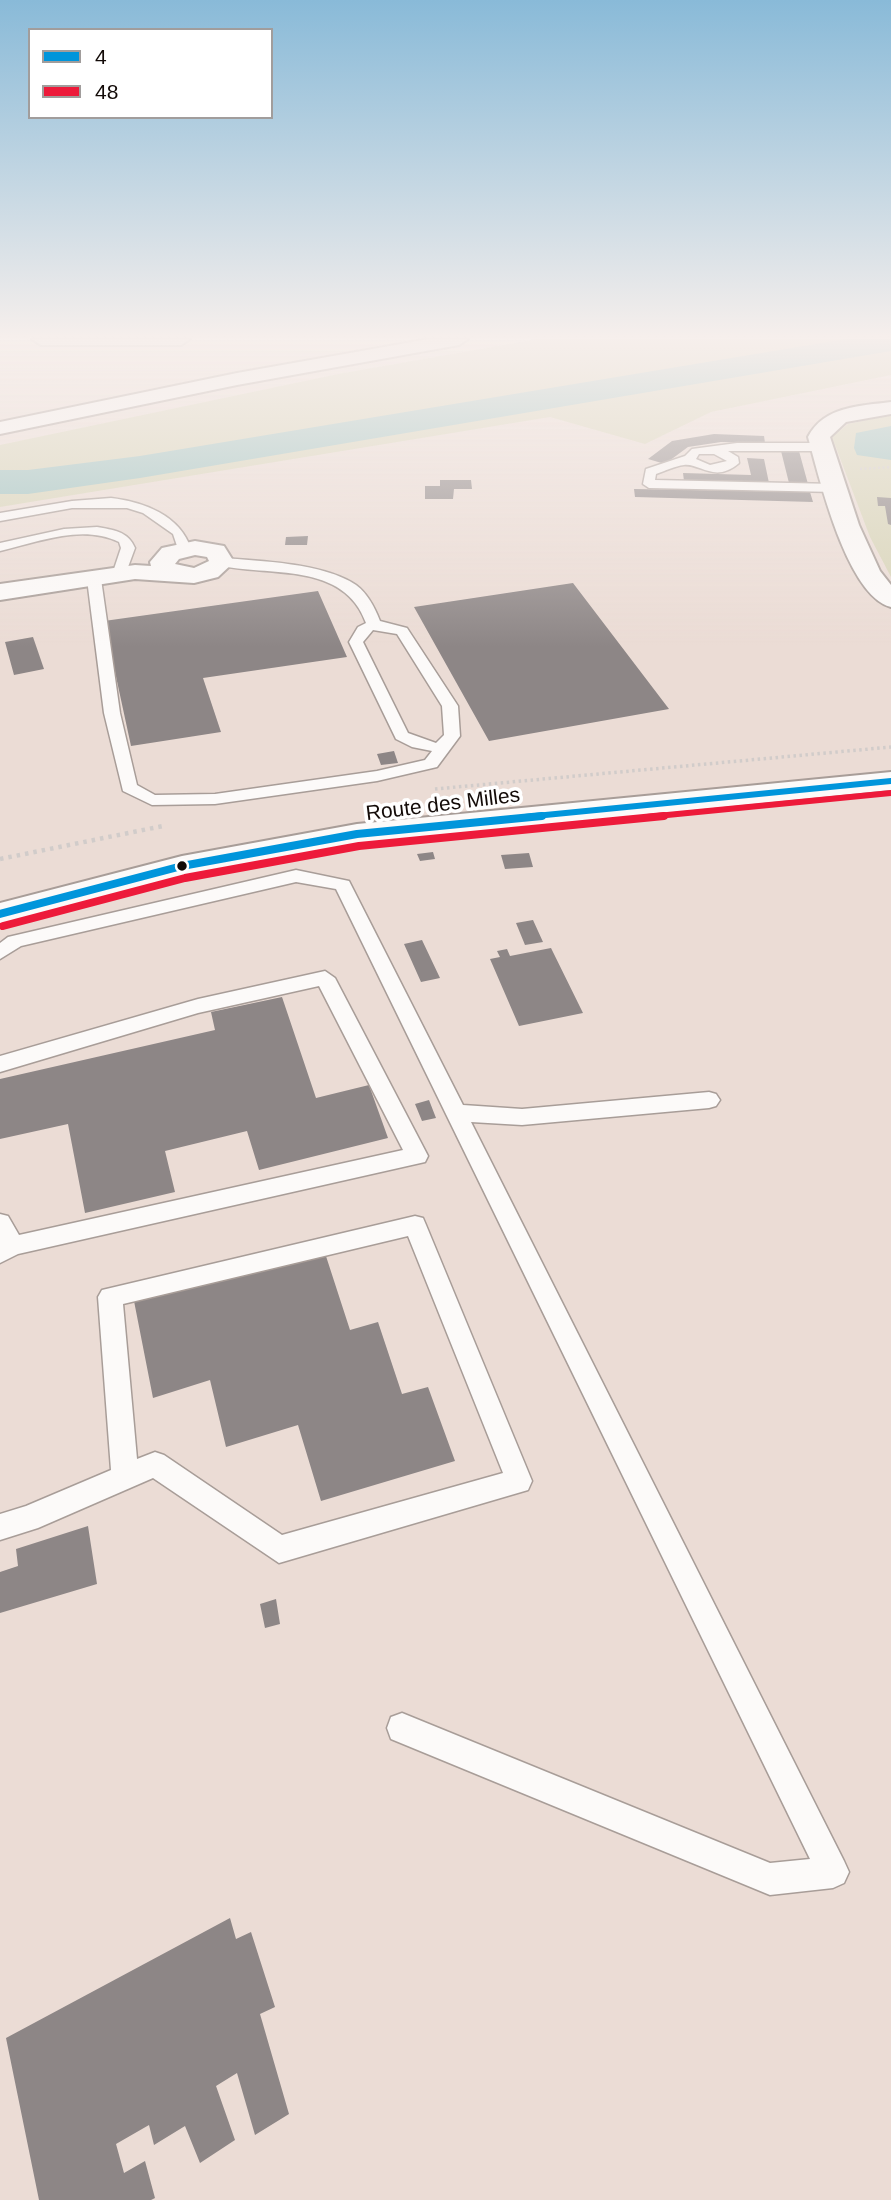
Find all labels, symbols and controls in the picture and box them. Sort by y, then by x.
legend [28,28,273,119]
text: 4 [95,45,107,68]
text: 48 [95,80,118,103]
street label: Route des Milles [364,783,522,827]
unlabelled marker [175,859,189,873]

